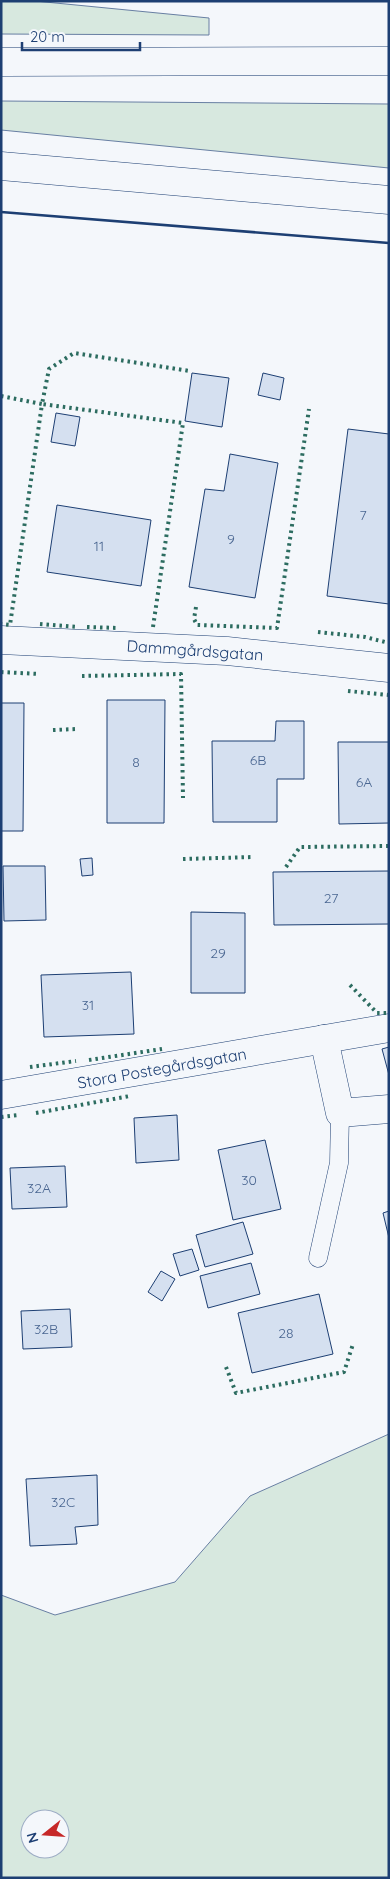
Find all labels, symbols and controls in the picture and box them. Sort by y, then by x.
scale bar [22,20,140,52]
text: 20 m [30,27,65,46]
house number: 7 [359,506,367,524]
house number: 9 [227,530,235,548]
house number: 11 [94,537,104,555]
street label: Dammgårdsgatan [126,635,264,665]
house number: 6B [250,751,266,769]
house number: 8 [132,753,140,771]
house number: 6A [356,773,372,791]
house number: 27 [324,889,338,907]
house number: 29 [210,944,226,962]
house number: 31 [82,996,94,1014]
street label: Stora Postegårdsgatan [76,1043,248,1093]
house number: 30 [241,1171,257,1189]
house number: 32A [27,1179,51,1197]
house number: 32B [34,1320,58,1338]
house number: 28 [278,1324,294,1342]
house number: 32C [51,1493,75,1511]
north arrow [20,1809,70,1859]
text: N [22,1830,43,1845]

